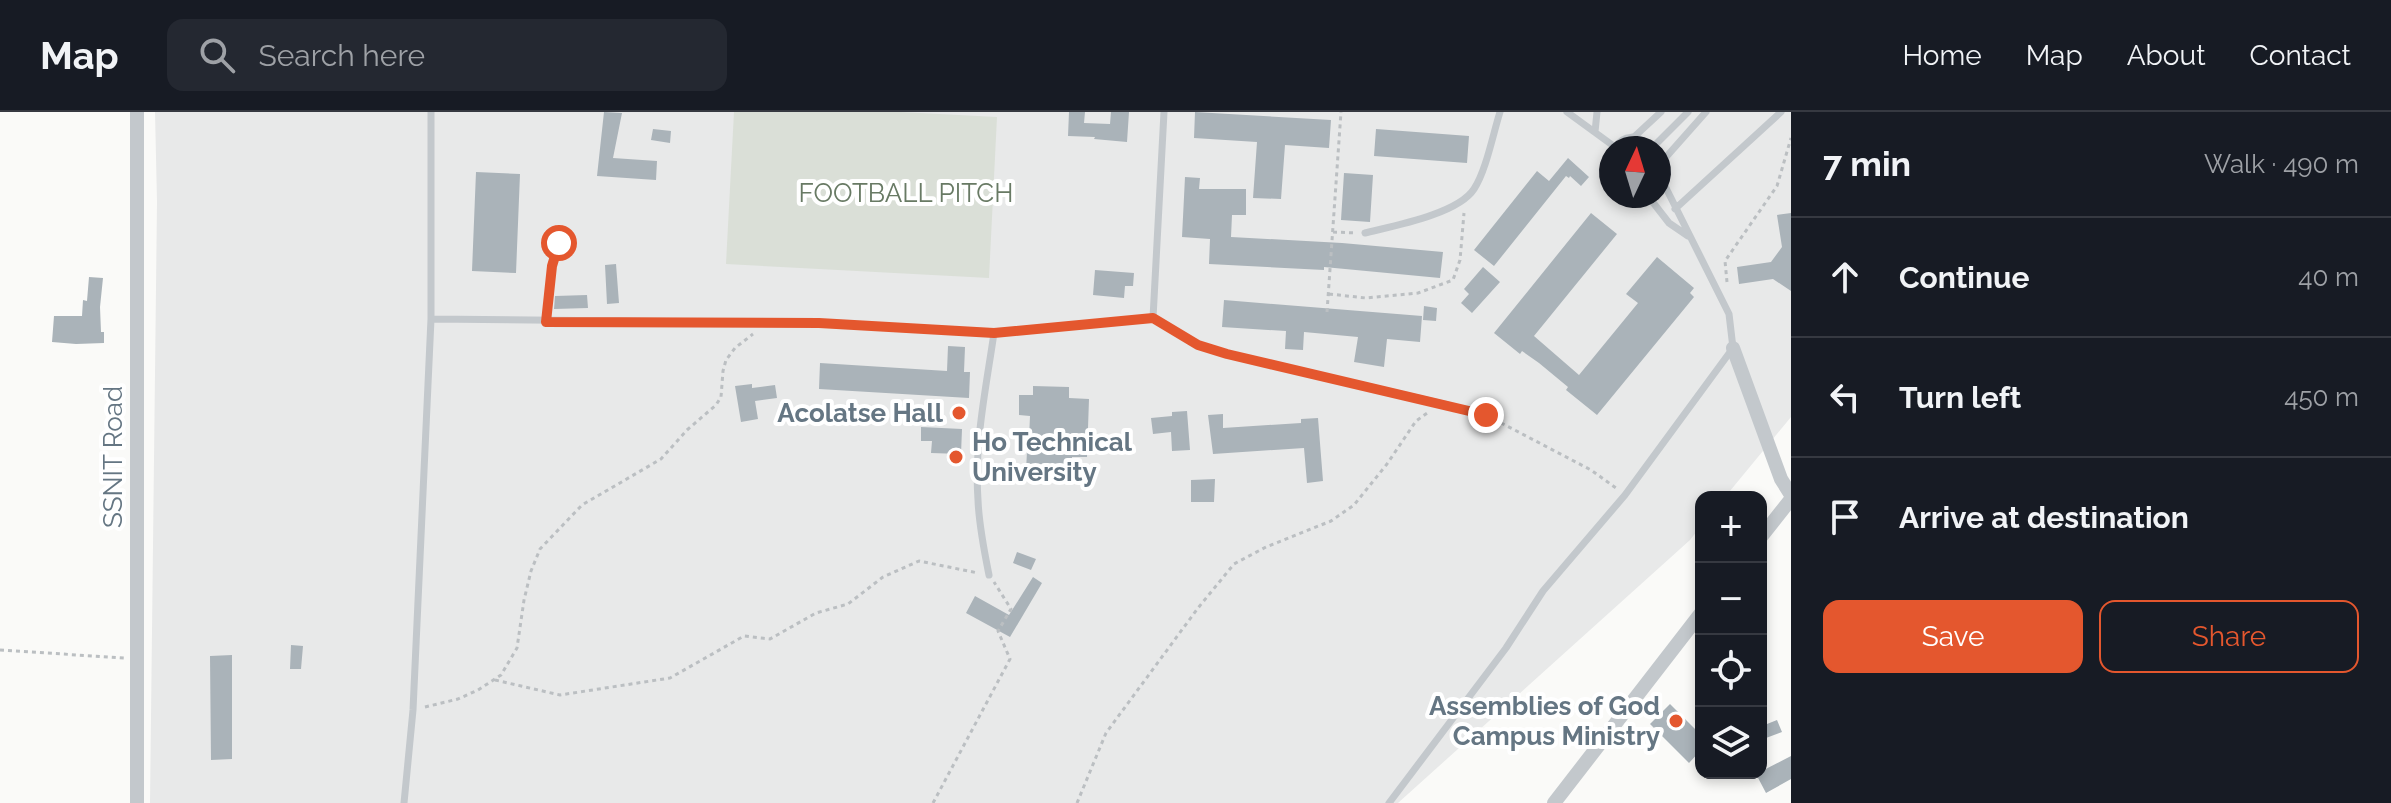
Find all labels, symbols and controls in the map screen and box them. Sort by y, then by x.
search box [167,19,727,91]
text: Map [40,33,119,78]
icon: search [195,33,239,77]
text: Search here [259,38,425,73]
text: Home [1902,39,1982,72]
text: Map [2026,39,2083,72]
text: About [2127,39,2206,72]
text: Contact [2250,39,2351,72]
north arrow [1599,136,1671,208]
text: 7 min [1823,144,1911,184]
text: Walk · 490 m [2204,149,2359,179]
park label: FOOTBALL PITCH [799,178,1013,208]
route start [541,225,577,261]
icon: ahead [1823,255,1867,299]
text: Continue [1899,260,2030,295]
text: 40 m [2298,262,2359,292]
icon: left [1823,375,1867,419]
text: Turn left [1899,380,2021,415]
text: 450 m [2284,382,2359,412]
street label: SSNIT Road [98,386,128,528]
route end [1468,397,1504,433]
place label: Acolatse Hall [777,398,944,428]
marker: Acolatse Hall [950,404,968,422]
place label: Ho Technical University [972,427,1133,487]
marker: Ho Technical University [947,448,965,466]
map controls [1695,491,1767,779]
button: + [1695,491,1767,563]
icon: arrive [1823,495,1867,539]
text: Arrive at destination [1899,500,2189,535]
button: − [1695,563,1767,635]
button: Save [1823,600,2083,673]
button: Share [2099,600,2359,673]
button: locate [1695,635,1767,707]
place label: Assemblies of God Campus Ministry [1429,691,1660,751]
button: layers [1695,707,1767,779]
marker: Assemblies of God Campus Ministry [1667,712,1685,730]

